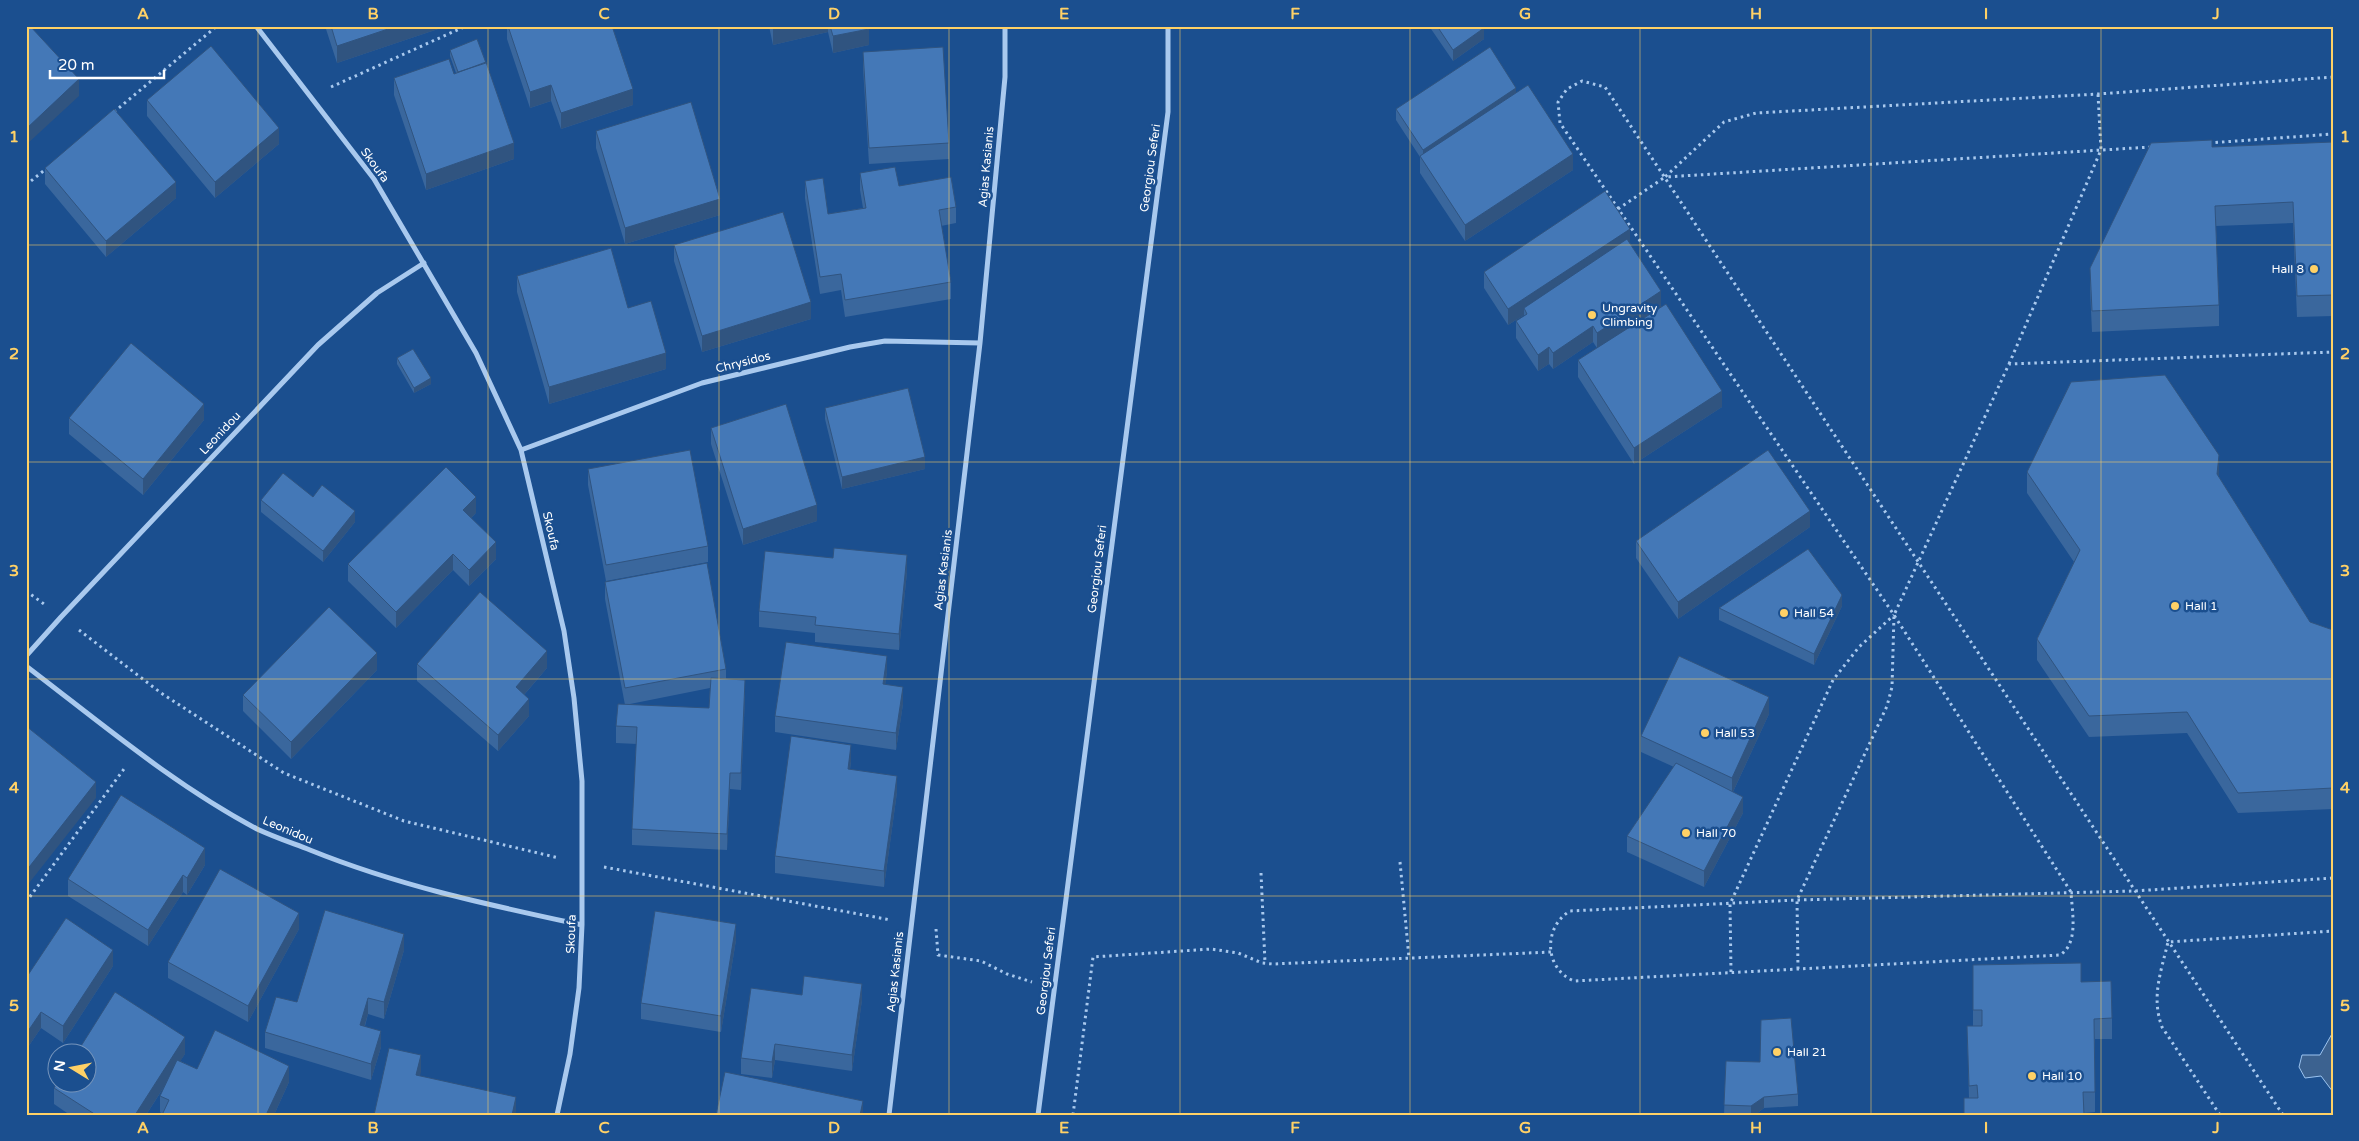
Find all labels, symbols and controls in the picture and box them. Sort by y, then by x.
text: A [137,4,149,24]
text: B [367,4,379,24]
text: C [598,4,610,24]
text: D [828,4,840,24]
text: E [1059,4,1069,24]
text: F [1290,4,1300,24]
text: G [1519,4,1531,24]
text: H [1750,4,1762,24]
text: I [1984,4,1988,24]
text: J [2211,4,2220,24]
scale bar [50,48,164,80]
text: 20 m [58,56,95,74]
street label: Georgiou Seferi [1137,123,1163,213]
street label: Agias Kasianis [975,126,997,208]
text: 1 [9,127,19,147]
text: 1 [2340,127,2350,147]
street label: Skoufa [358,145,392,185]
place label: Hall 8 [2272,262,2304,276]
marker: Hall 8 [2308,263,2320,275]
place label: Ungravity Climbing [1602,301,1658,329]
marker: Ungravity Climbing [1586,309,1598,321]
text: 2 [9,344,19,364]
text: 2 [2340,344,2350,364]
street label: Chrysidos [714,348,772,376]
street label: Leonidou [197,409,243,457]
street label: Skoufa [540,510,562,552]
street label: Georgiou Seferi [1085,524,1109,614]
street label: Agias Kasianis [931,529,955,611]
text: 3 [9,561,19,581]
text: 3 [2340,561,2350,581]
place label: Hall 1 [2185,599,2217,613]
marker: Hall 1 [2169,600,2181,612]
place label: Hall 54 [1794,606,1834,620]
marker: Hall 54 [1778,607,1790,619]
place label: Hall 53 [1715,726,1755,740]
marker: Hall 53 [1699,727,1711,739]
text: 4 [9,778,19,798]
text: 4 [2340,778,2350,798]
street label: Leonidou [261,813,315,847]
place label: Hall 70 [1696,826,1736,840]
marker: Hall 70 [1680,827,1692,839]
street label: Skoufa [563,914,579,954]
street label: Georgiou Seferi [1034,926,1058,1016]
street label: Agias Kasianis [884,931,906,1013]
text: 5 [9,996,19,1016]
text: 5 [2340,996,2350,1016]
north arrow [48,1044,98,1094]
place label: Hall 21 [1787,1045,1827,1059]
marker: Hall 21 [1771,1046,1783,1058]
text: N [50,1059,69,1073]
place label: Hall 10 [2042,1069,2082,1083]
marker: Hall 10 [2026,1070,2038,1082]
text: A [137,1118,149,1138]
text: B [367,1118,379,1138]
text: C [598,1118,610,1138]
text: D [828,1118,840,1138]
text: E [1059,1118,1069,1138]
text: F [1290,1118,1300,1138]
text: G [1519,1118,1531,1138]
text: H [1750,1118,1762,1138]
text: I [1984,1118,1988,1138]
text: J [2211,1118,2220,1138]

